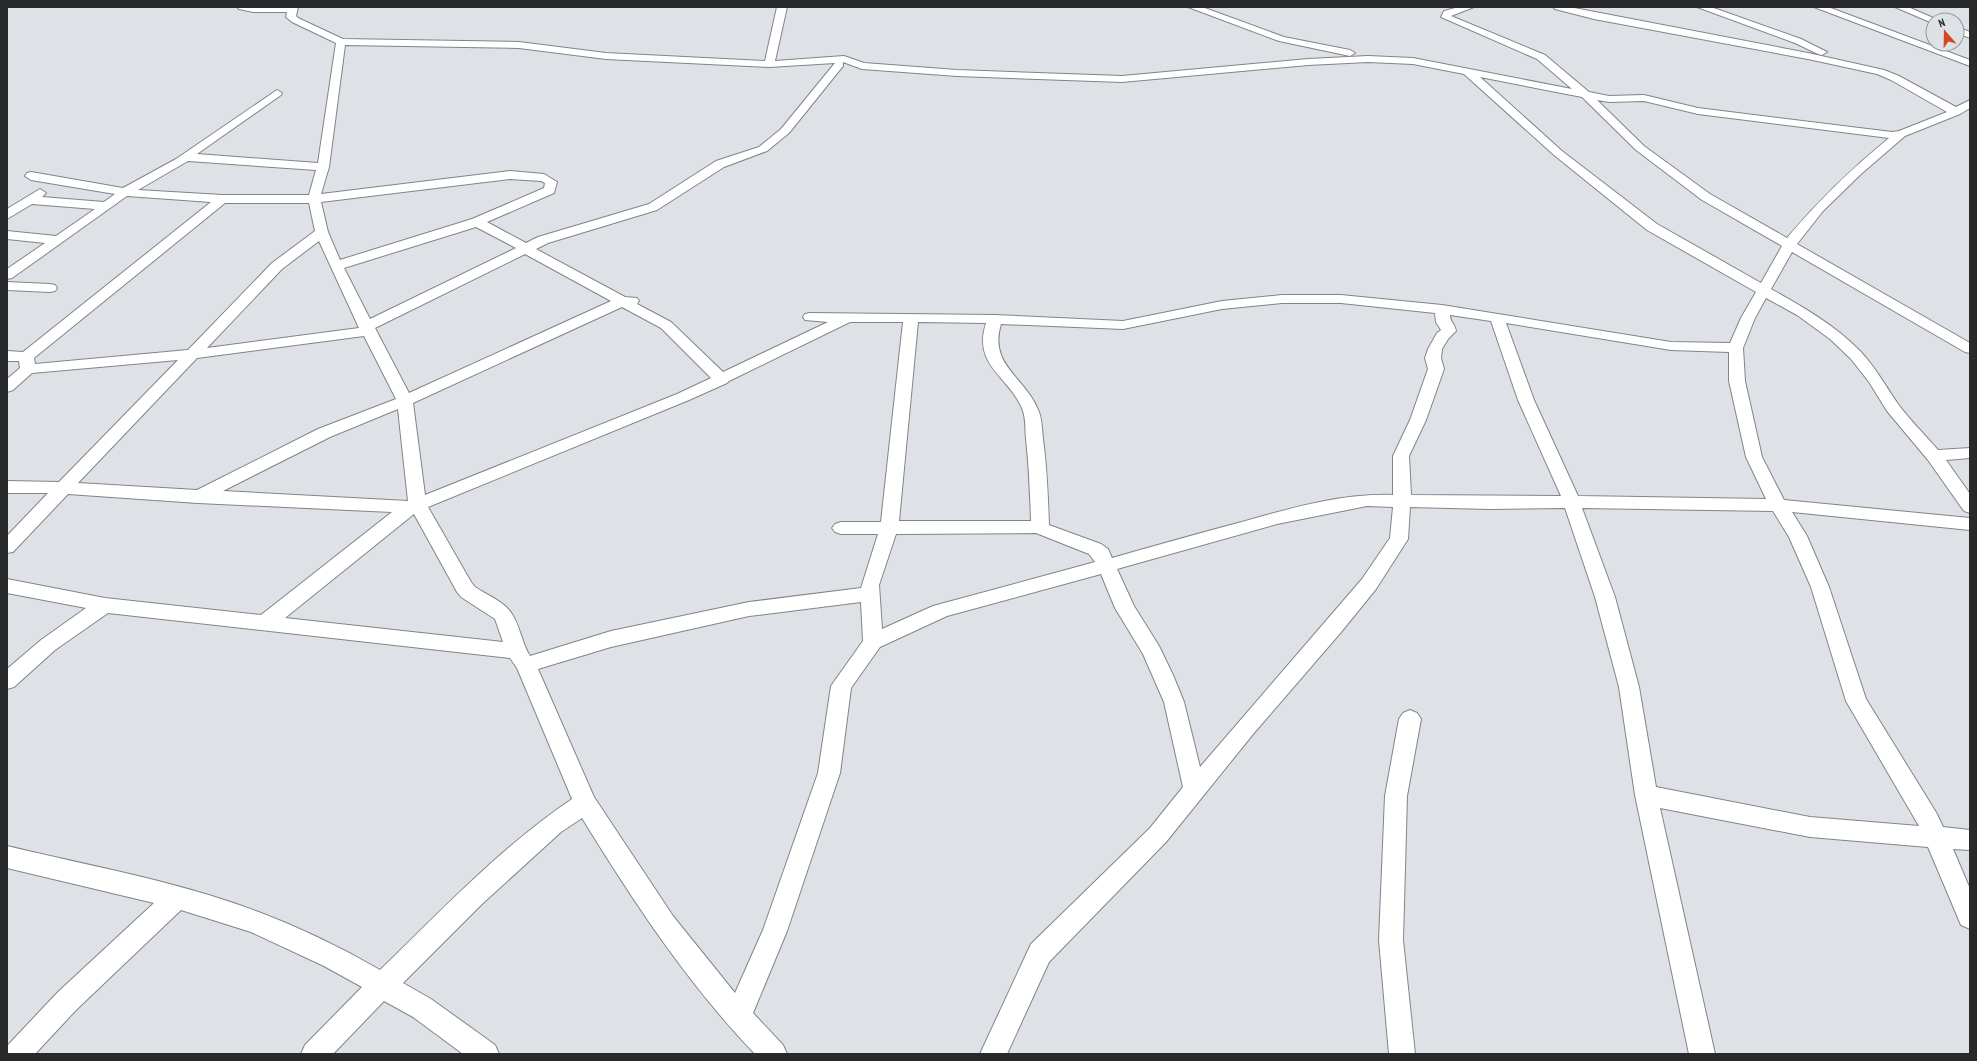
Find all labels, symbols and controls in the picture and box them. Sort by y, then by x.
north arrow [1925,12,1965,52]
text: N [1936,15,1947,30]

